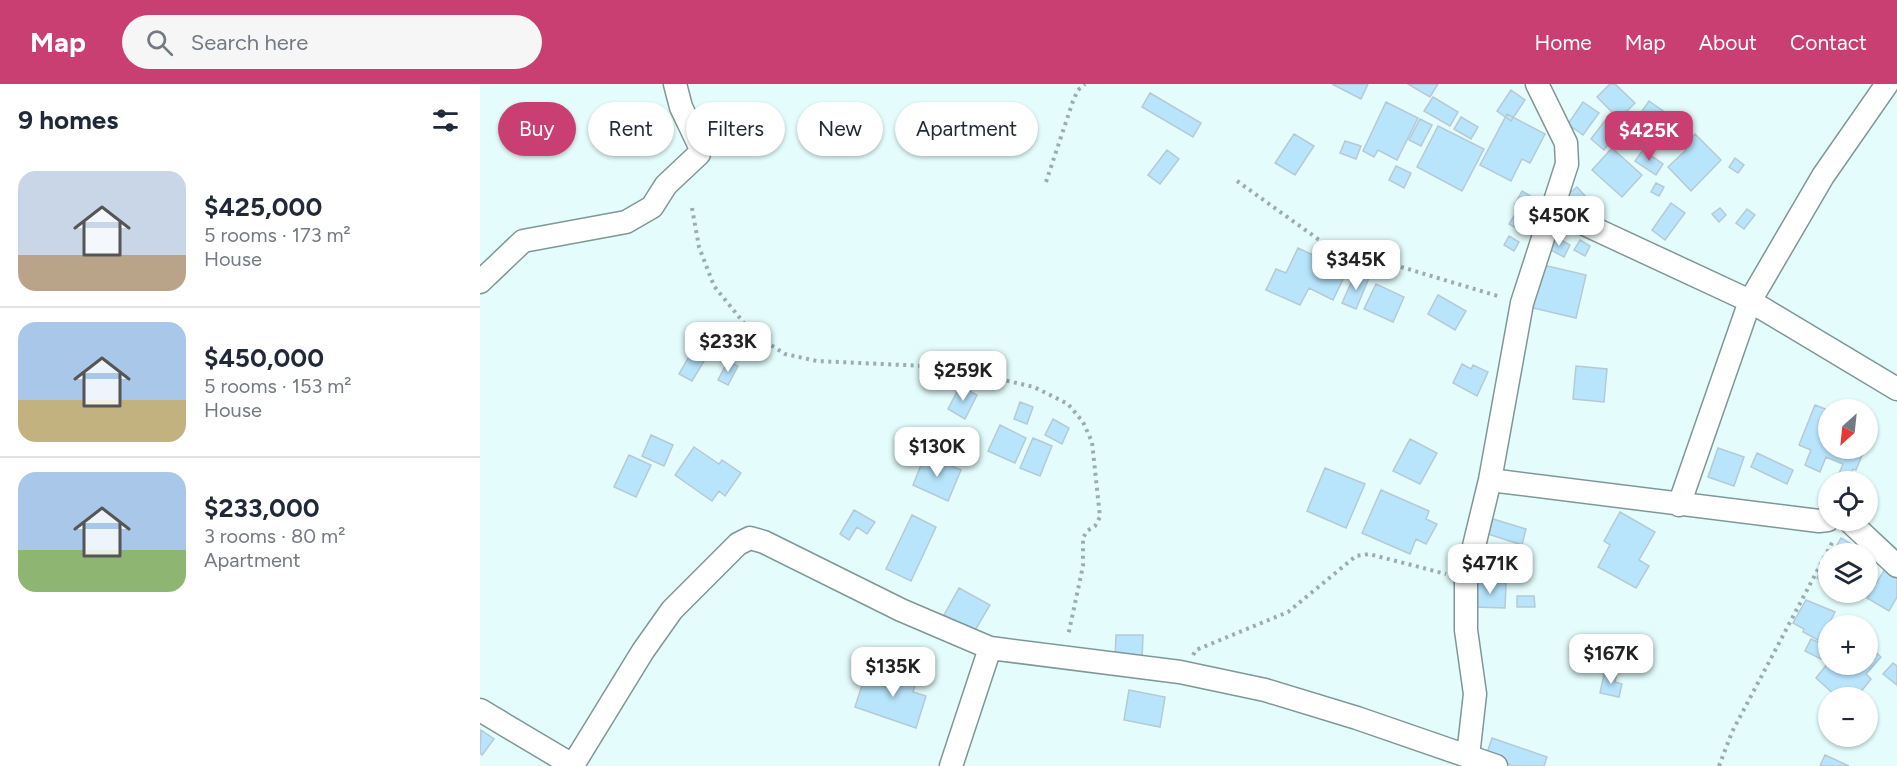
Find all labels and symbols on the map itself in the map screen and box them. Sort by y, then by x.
pin: $425K [1607,111,1691,162]
pin: $450K [1517,196,1601,247]
pin: $345K [1314,240,1398,291]
pin: $233K [686,322,770,373]
pin: $259K [921,351,1005,402]
north arrow [1818,399,1878,459]
pin: $130K [895,427,979,478]
pin: $471K [1448,544,1532,595]
pin: $167K [1569,634,1653,685]
pin: $135K [851,647,935,698]

